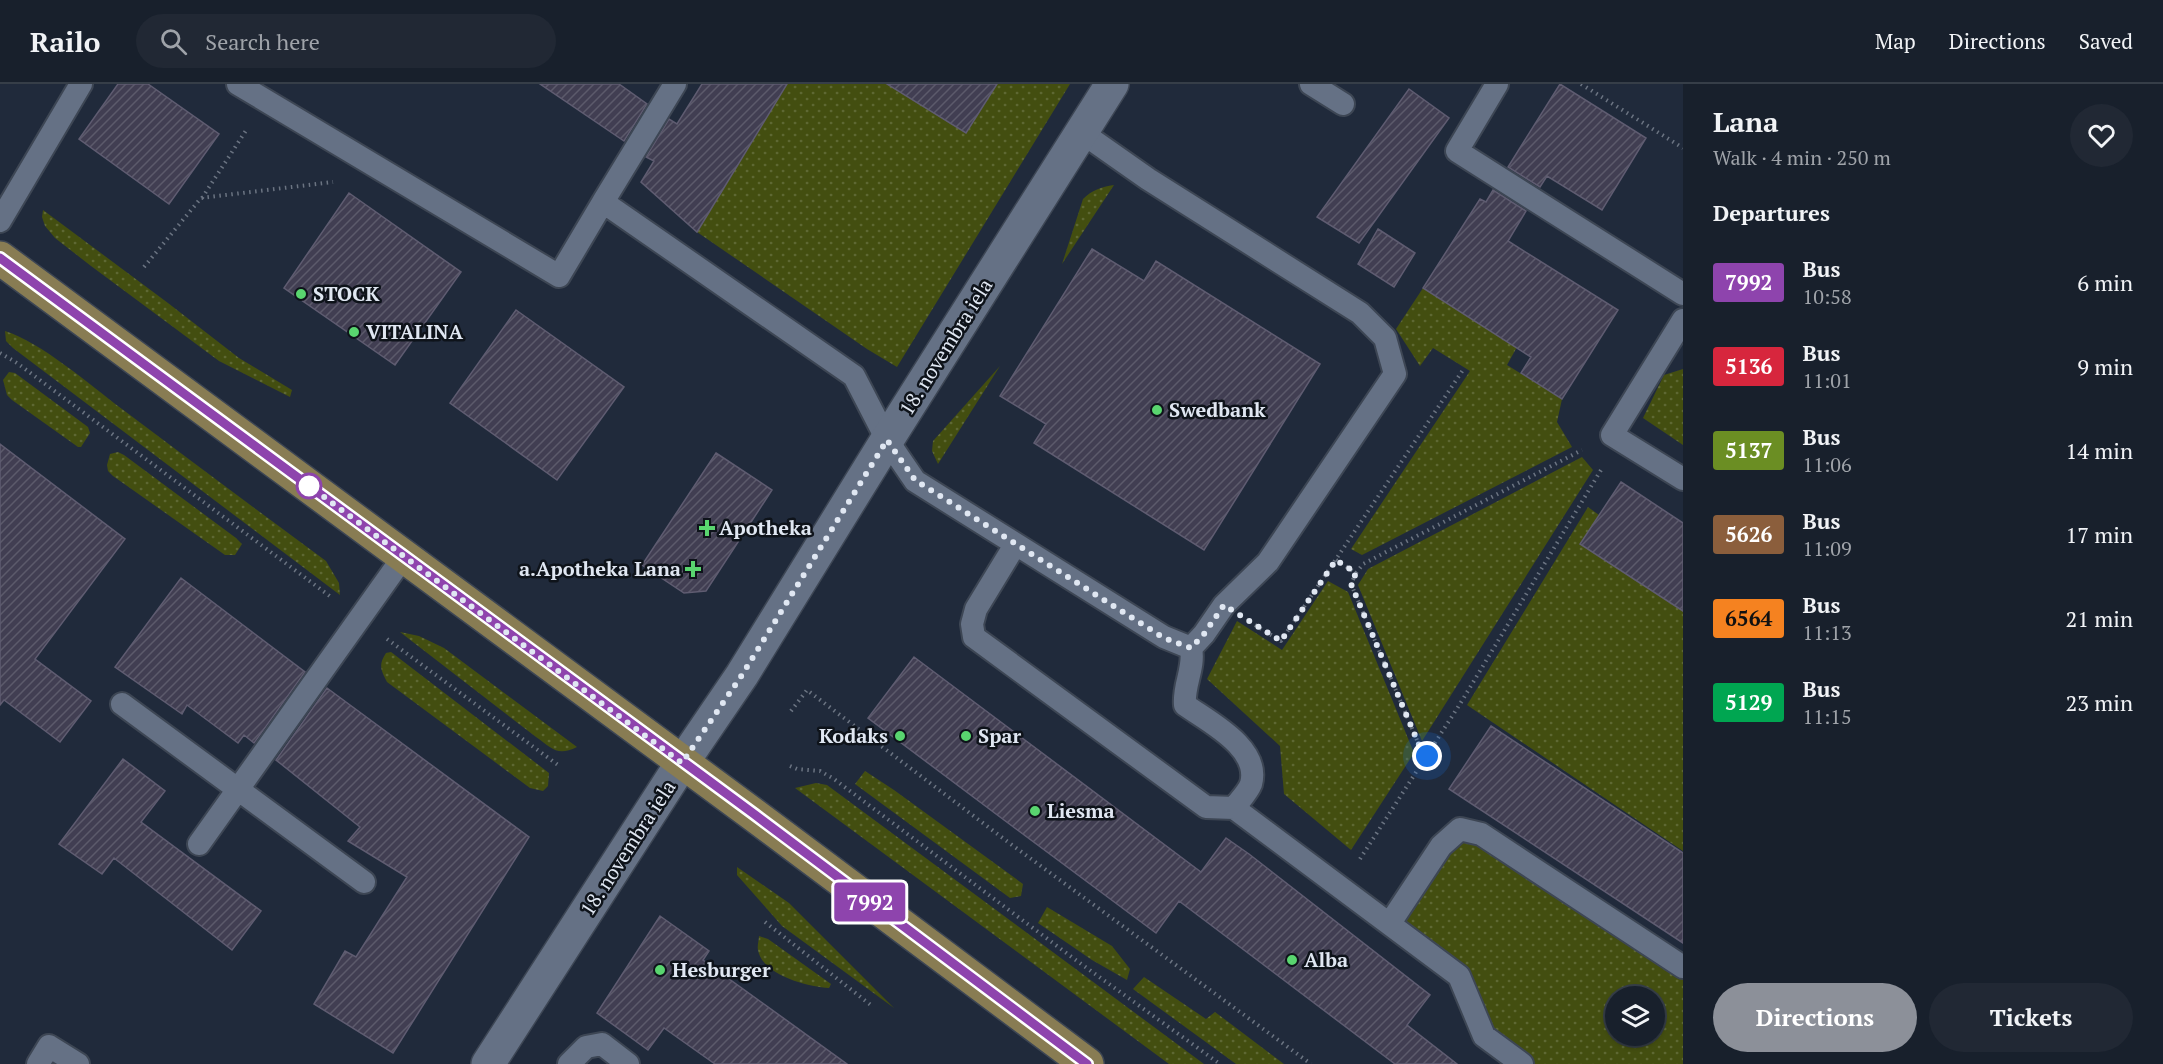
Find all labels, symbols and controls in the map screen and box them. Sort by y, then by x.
search box [136,14,556,68]
text: Railo [30,23,100,60]
icon: search [157,25,190,58]
text: Search here [205,27,320,56]
text: Map [1875,27,1916,55]
text: Directions [1949,27,2046,55]
text: Saved [2079,27,2133,55]
text: Lana [1713,103,1779,140]
button: heart [2070,104,2133,167]
text: Walk · 4 min · 250 m [1713,144,1891,171]
text: Departures [1713,198,1830,227]
text: Bus [1802,254,1840,283]
text: 7992 [1725,268,1772,296]
text: 6 min [2077,268,2133,297]
street label: 18. novembra iela [893,273,998,420]
place label: STOCK [313,280,380,307]
text: 10:58 [1802,283,1852,310]
marker: STOCK [294,287,308,301]
place label: VITALINA [366,318,463,345]
marker: VITALINA [347,325,361,339]
text: Bus [1802,338,1840,367]
text: 5136 [1725,352,1772,380]
text: 9 min [2077,352,2133,381]
text: 11:01 [1802,367,1852,394]
place label: Swedbank [1169,396,1266,423]
marker: Swedbank [1150,403,1164,417]
text: Bus [1802,422,1840,451]
text: 5137 [1725,436,1772,464]
text: 14 min [2066,436,2133,465]
text: 11:06 [1802,451,1852,478]
unlabelled marker [296,473,322,499]
text: Bus [1802,506,1840,535]
place label: Apotheka [719,514,812,541]
text: 5626 [1725,520,1772,548]
text: 17 min [2066,520,2133,549]
marker: Apotheka [700,521,714,535]
text: 11:09 [1802,535,1852,562]
place label: a.Apotheka Lana [519,555,681,582]
marker: a.Apotheka Lana [686,562,700,576]
text: Bus [1802,590,1840,619]
text: 6564 [1725,604,1772,632]
text: 21 min [2066,604,2133,633]
text: 11:13 [1802,619,1852,646]
text: Bus [1802,674,1840,703]
text: 5129 [1725,688,1772,716]
text: 23 min [2066,688,2133,717]
text: 11:15 [1802,703,1852,730]
place label: Kodaks [819,722,888,749]
place label: Spar [978,722,1021,749]
marker: Kodaks [893,729,907,743]
marker: Spar [959,729,973,743]
your location [1412,741,1442,771]
street label: 18. novembra iela [574,775,681,921]
place label: Liesma [1047,797,1115,824]
marker: Liesma [1028,804,1042,818]
line badge: 7992 [828,882,912,922]
text: 7992 [846,888,894,916]
place label: Alba [1304,946,1348,973]
marker: Alba [1285,953,1299,967]
place label: Hesburger [672,956,771,983]
marker: Hesburger [653,963,667,977]
button: Directions [1713,983,1917,1052]
button: Tickets [1929,983,2133,1052]
map controls [1605,986,1665,1046]
button: layers [1605,986,1665,1046]

